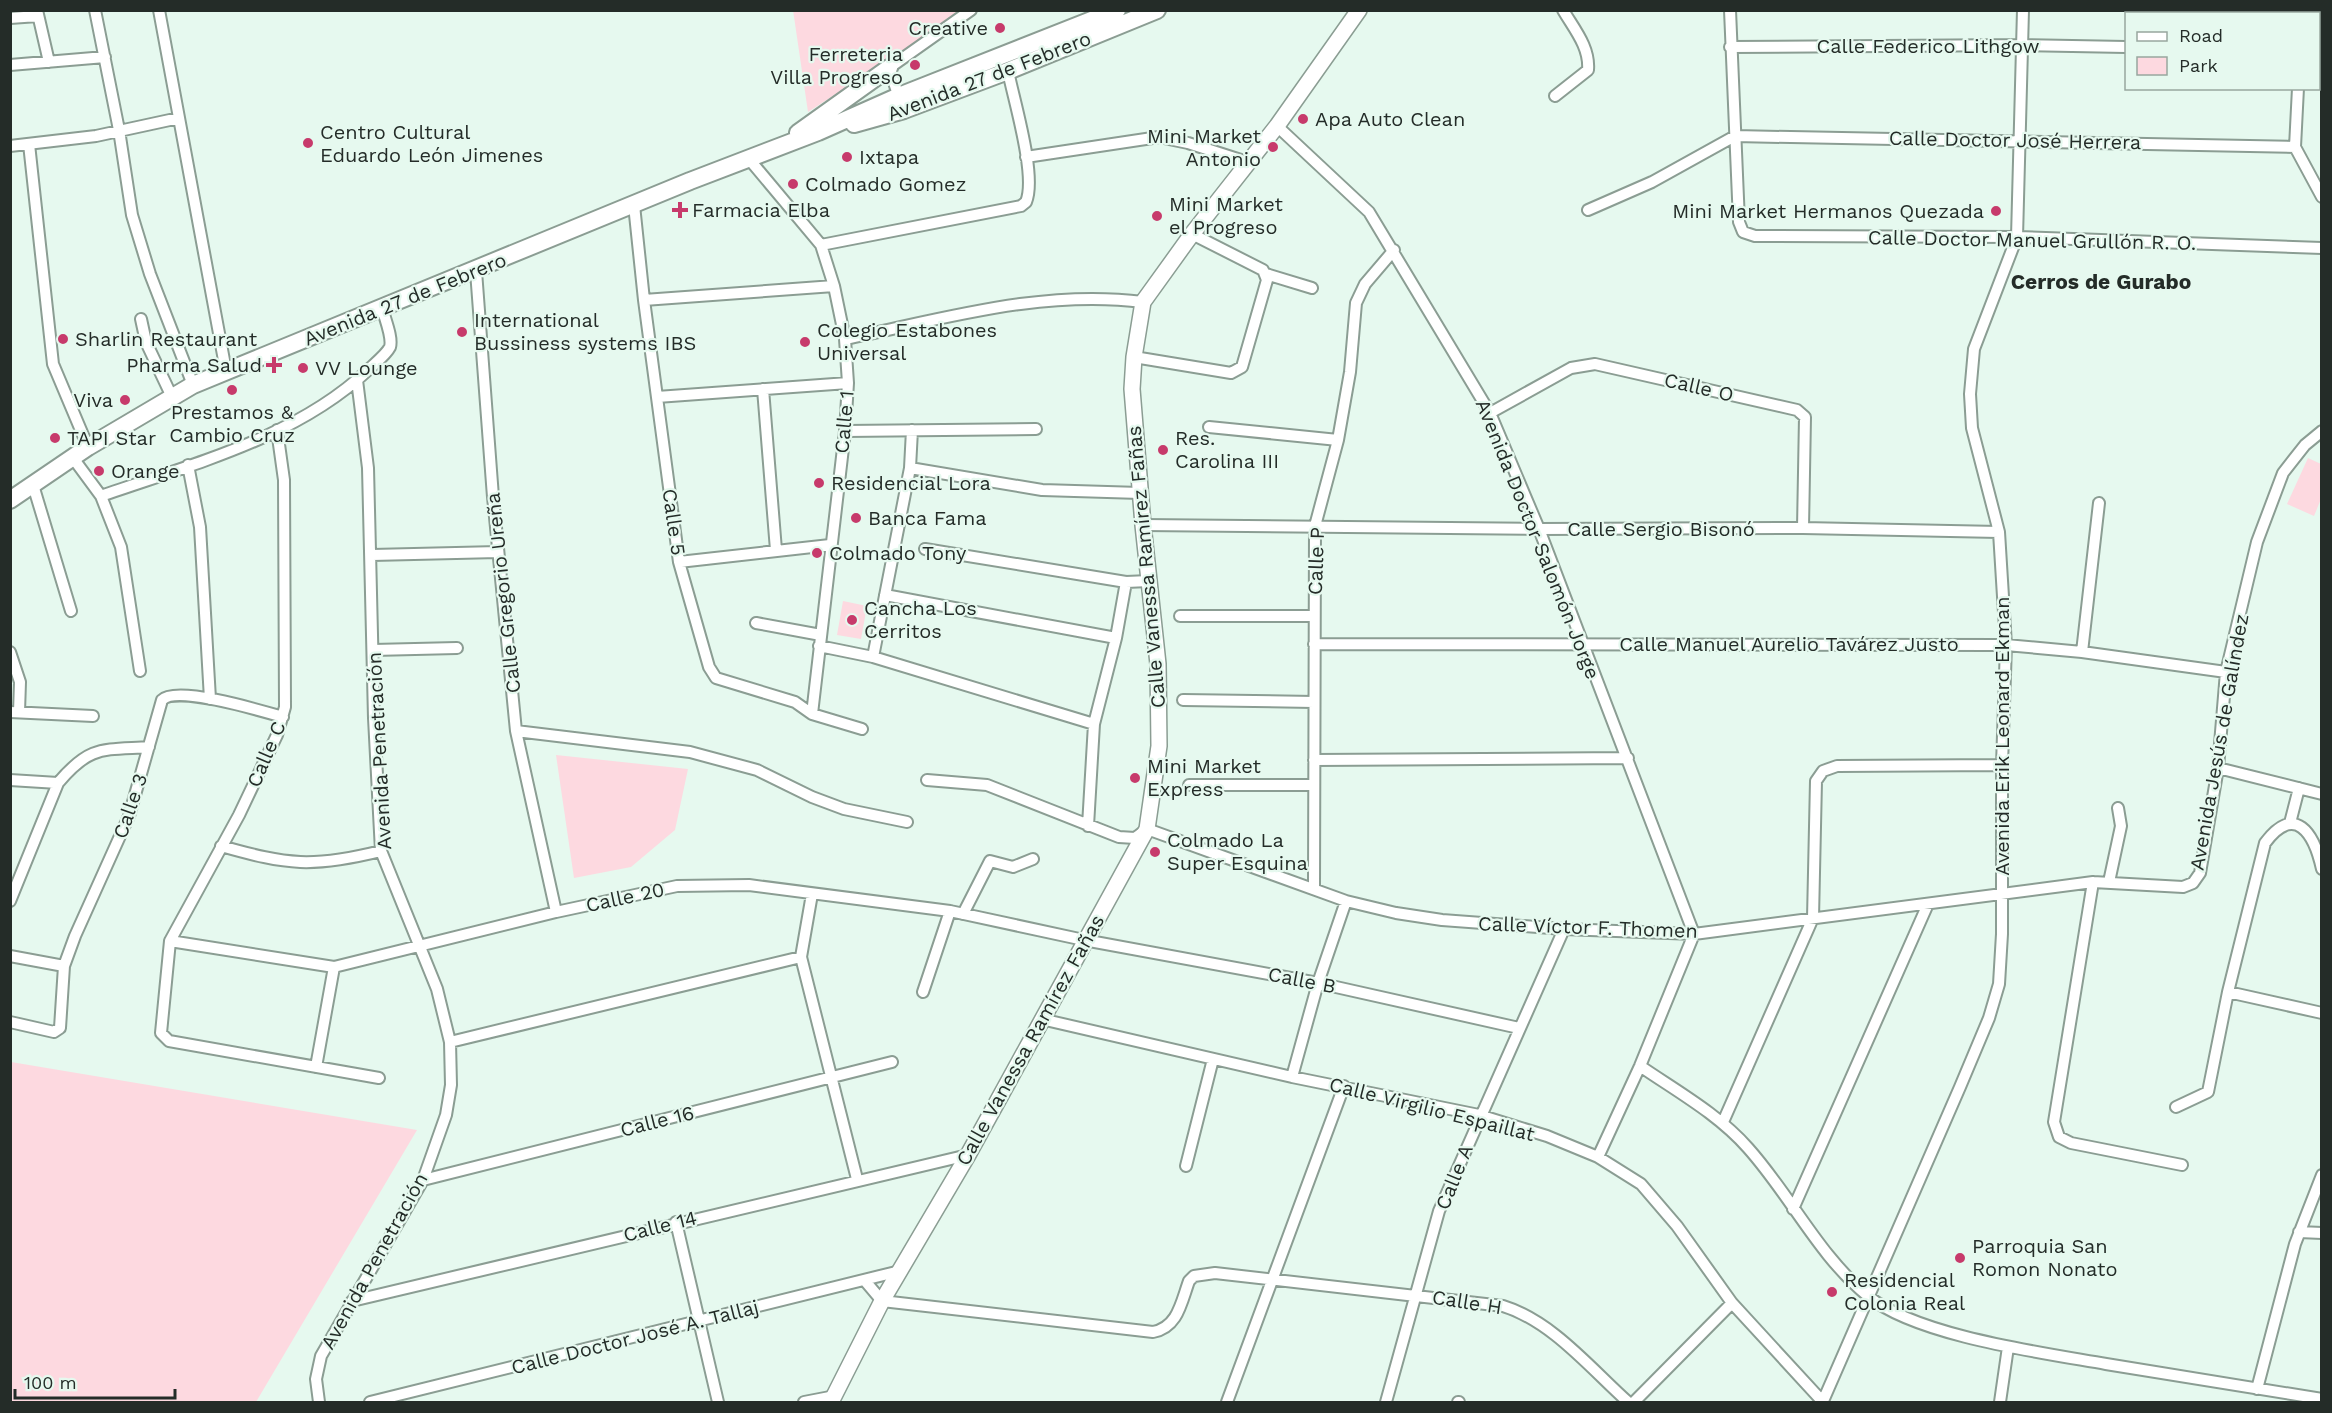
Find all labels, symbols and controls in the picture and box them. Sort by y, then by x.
legend [2125,12,2320,90]
place label: Creative [908,16,988,40]
marker: Creative [993,21,1007,35]
text: Road [2179,25,2223,46]
street label: Avenida 27 de Febrero [884,26,1094,126]
street label: Calle Federico Lithgow [1817,34,2040,58]
place label: Ferreteria Villa Progreso [770,42,903,89]
text: Park [2179,55,2218,76]
marker: Ferreteria Villa Progreso [908,58,922,72]
place label: Apa Auto Clean [1315,107,1465,131]
marker: Apa Auto Clean [1296,112,1310,126]
place label: Centro Cultural Eduardo León Jimenes [320,120,543,167]
place label: Mini Market Antonio [1147,124,1262,171]
street label: Calle Doctor José Herrera [1889,126,2141,154]
marker: Centro Cultural Eduardo León Jimenes [301,136,315,150]
marker: Mini Market Antonio [1266,140,1280,154]
place label: Ixtapa [859,145,919,169]
marker: Ixtapa [840,150,854,164]
place label: Colmado Gomez [805,172,966,196]
marker: Colmado Gomez [786,177,800,191]
place label: Mini Market el Progreso [1169,192,1284,239]
place label: Farmacia Elba [692,198,830,222]
place label: Mini Market Hermanos Quezada [1672,199,1984,223]
marker: Farmacia Elba [673,203,687,217]
marker: Mini Market Hermanos Quezada [1989,204,2003,218]
marker: Mini Market el Progreso [1150,209,1164,223]
street label: Calle Doctor Manuel Grullón R. O. [1868,225,2196,255]
street label: Avenida 27 de Febrero [300,247,510,351]
district label: Cerros de Gurabo [2011,269,2191,294]
place label: International Bussiness systems IBS [474,308,696,355]
place label: Colegio Estabones Universal [817,318,997,365]
marker: International Bussiness systems IBS [455,325,469,339]
place label: Sharlin Restaurant [75,327,258,351]
marker: Sharlin Restaurant [56,332,70,346]
marker: Colegio Estabones Universal [798,335,812,349]
place label: Pharma Salud [126,353,262,377]
place label: VV Lounge [315,356,418,380]
marker: Pharma Salud [267,358,281,372]
marker: VV Lounge [296,361,310,375]
street label: Calle O [1662,367,1736,407]
marker: Prestamos & Cambio Cruz [225,383,239,397]
place label: Viva [73,388,113,412]
street label: Calle 1 [829,390,859,454]
marker: Viva [118,393,132,407]
street label: Avenida Doctor Salomón Jorge [1471,396,1605,682]
place label: Prestamos & Cambio Cruz [169,400,295,447]
street label: Calle Vanessa Ramírez Fañas [1122,425,1170,709]
place label: TAPI Star [67,426,156,450]
place label: Res. Carolina III [1175,426,1279,473]
marker: TAPI Star [48,431,62,445]
marker: Res. Carolina III [1156,443,1170,457]
place label: Orange [111,459,180,483]
marker: Orange [92,464,106,478]
place label: Residencial Lora [831,471,991,495]
marker: Residencial Lora [812,476,826,490]
street label: Calle 5 [657,487,691,557]
street label: Calle Gregorio Ureña [481,492,525,694]
place label: Banca Fama [868,506,987,530]
marker: Banca Fama [849,511,863,525]
street label: Calle Sergio Bisonó [1567,517,1755,541]
street label: Calle P [1303,527,1329,595]
place label: Colmado Tony [829,541,967,565]
marker: Colmado Tony [810,546,824,560]
place label: Cancha Los Cerritos [864,596,977,643]
street label: Avenida Erik Leonard Ekman [1990,596,2014,876]
street label: Avenida Jesús de Galíndez [2185,612,2253,872]
marker: Cancha Los Cerritos [845,613,859,627]
street label: Calle Manuel Aurelio Tavárez Justo [1619,632,1959,656]
street label: Avenida Penetración [362,651,396,851]
street label: Calle C [241,717,291,791]
place label: Mini Market Express [1147,754,1262,801]
street label: Calle 3 [108,770,152,842]
marker: Mini Market Express [1128,771,1142,785]
place label: Colmado La Super Esquina [1167,828,1308,875]
marker: Colmado La Super Esquina [1148,845,1162,859]
street label: Calle 20 [584,877,666,917]
street label: Calle Vanessa Ramírez Fañas [951,910,1109,1170]
street label: Calle Víctor F. Thomen [1478,911,1698,943]
street label: Calle B [1266,962,1338,998]
street label: Calle Virgilio Espaillat [1327,1072,1538,1146]
street label: Calle 16 [618,1100,696,1142]
street label: Calle A [1430,1141,1478,1213]
street label: Avenida Penetración [315,1169,433,1353]
street label: Calle 14 [621,1205,699,1247]
place label: Parroquia San Romon Nonato [1972,1234,2117,1281]
marker: Parroquia San Romon Nonato [1953,1251,1967,1265]
place label: Residencial Colonia Real [1844,1268,1965,1315]
street label: Calle H [1430,1285,1504,1319]
marker: Residencial Colonia Real [1825,1285,1839,1299]
street label: Calle Doctor José A. Tallaj [509,1295,761,1379]
scale bar [15,1362,176,1400]
text: 100 m [24,1372,77,1393]

